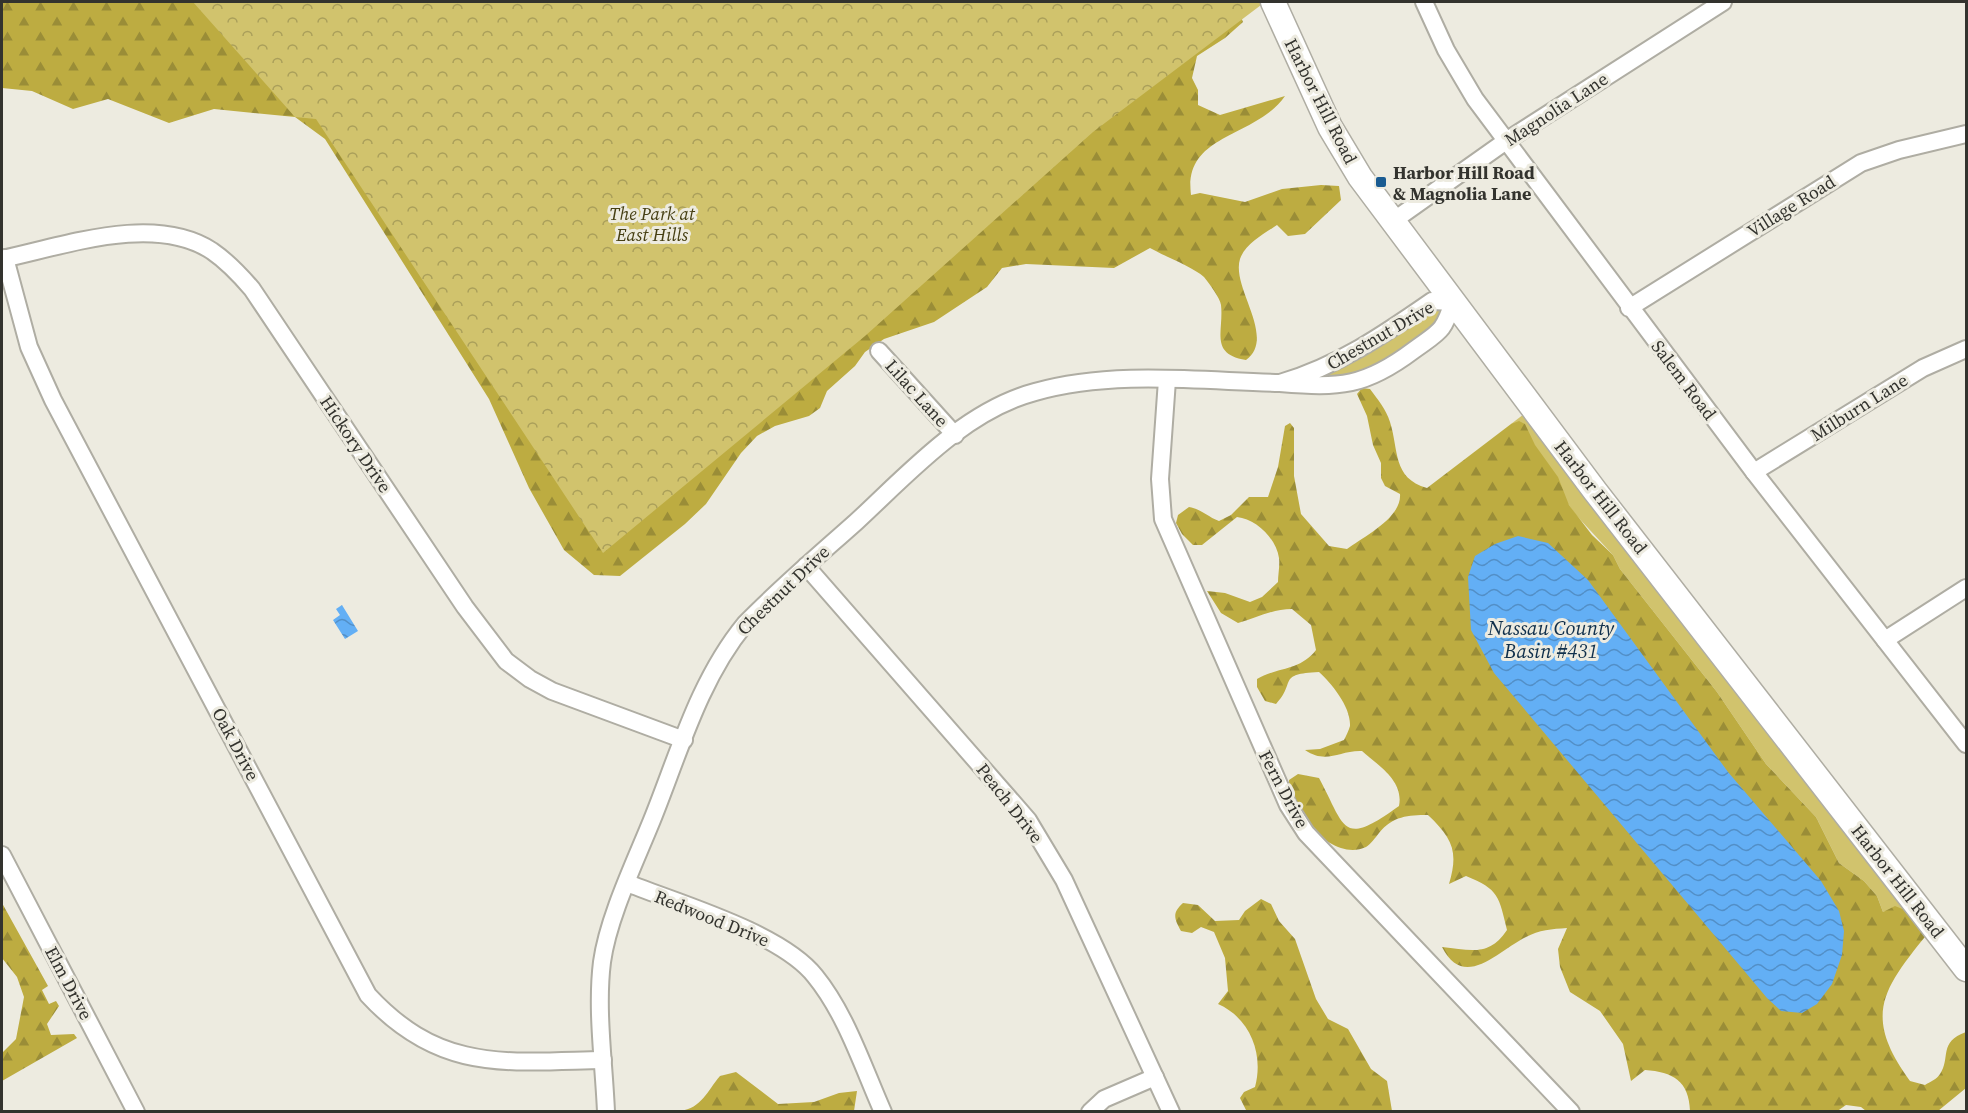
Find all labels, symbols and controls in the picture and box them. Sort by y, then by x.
street label: Harbor Hill Road [1279,34,1363,168]
street label: Magnolia Lane [1499,66,1613,152]
place label: Harbor Hill Road & Magnolia Lane [1393,160,1535,206]
street label: Village Road [1742,169,1840,243]
marker: Harbor Hill Road & Magnolia Lane [1374,175,1388,189]
park label: The Park at East Hills [609,201,696,247]
street label: Chestnut Drive [1322,294,1438,376]
street label: Salem Road [1646,335,1722,425]
street label: Lilac Lane [880,354,954,432]
street label: Milburn Lane [1806,367,1912,447]
street label: Hickory Drive [314,391,398,497]
street label: Harbor Hill Road [1549,435,1653,559]
street label: Chestnut Drive [731,539,835,641]
water label: Nassau County Basin #431 [1487,614,1614,665]
street label: Oak Drive [206,703,266,785]
street label: Fern Drive [1253,746,1315,832]
street label: Peach Drive [971,758,1049,848]
street label: Harbor Hill Road [1846,819,1950,943]
street label: Redwood Drive [651,884,773,952]
street label: Elm Drive [39,942,99,1024]

